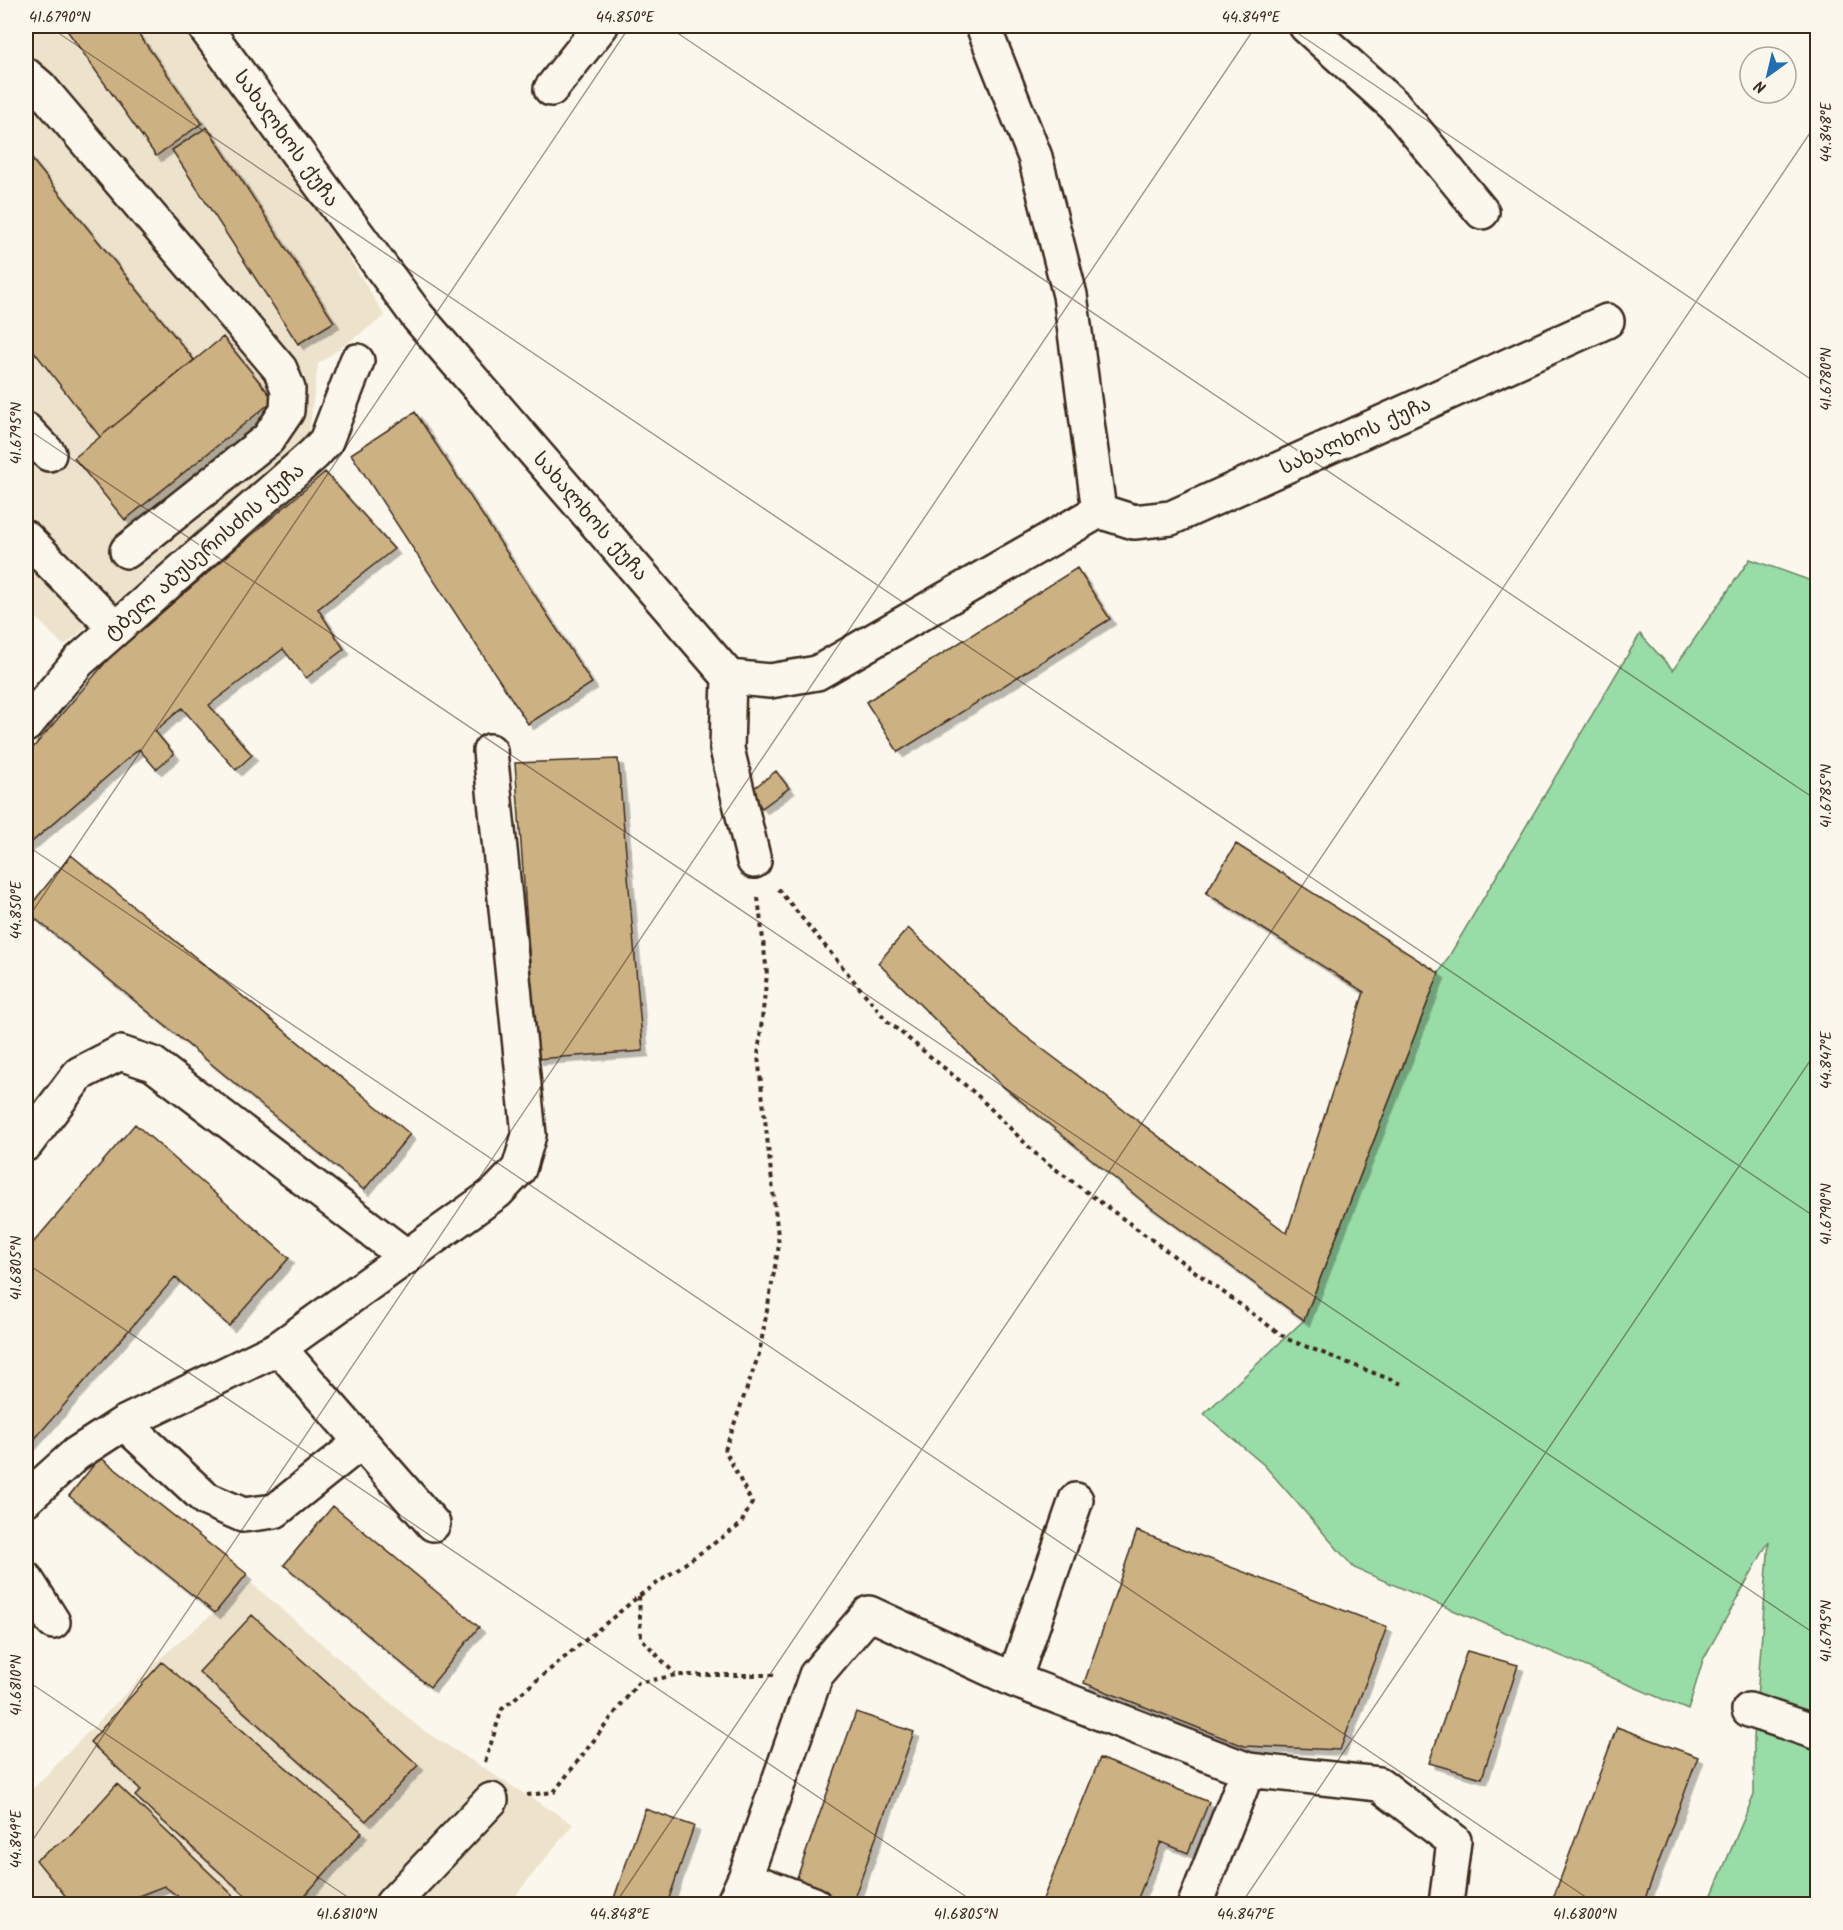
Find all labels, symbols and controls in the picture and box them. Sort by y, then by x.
text: 41.6790°N [29,6,91,30]
text: 44.850°E [596,6,655,30]
text: 44.849°E [1222,6,1282,30]
north arrow [1738,45,1798,105]
street label: სახალხოს ქუჩა [225,64,346,215]
text: N [1749,73,1772,99]
text: 44.848°E [1815,101,1839,162]
text: 41.6780°N [1815,347,1839,411]
street label: სახალხოს ქუჩა [1275,389,1437,485]
text: 41.6795°N [5,402,29,464]
street label: სახალხოს ქუჩა [524,445,655,589]
street label: ტბელ აბუსერისძის ქუჩა [98,456,313,649]
text: 41.6785°N [1815,764,1839,828]
text: 44.850°E [5,880,29,939]
text: 44.847°E [1815,1030,1839,1089]
text: 41.6790°N [1815,1183,1839,1245]
text: 41.6805°N [5,1236,29,1300]
text: 41.6795°N [1815,1600,1839,1662]
text: 41.6810°N [5,1654,29,1716]
text: 44.849°E [5,1808,29,1868]
text: 41.6810°N [316,1903,378,1927]
text: 44.848°E [590,1903,651,1927]
text: 41.6805°N [934,1903,998,1927]
text: 44.847°E [1217,1903,1276,1927]
text: 41.6800°N [1553,1903,1617,1927]

